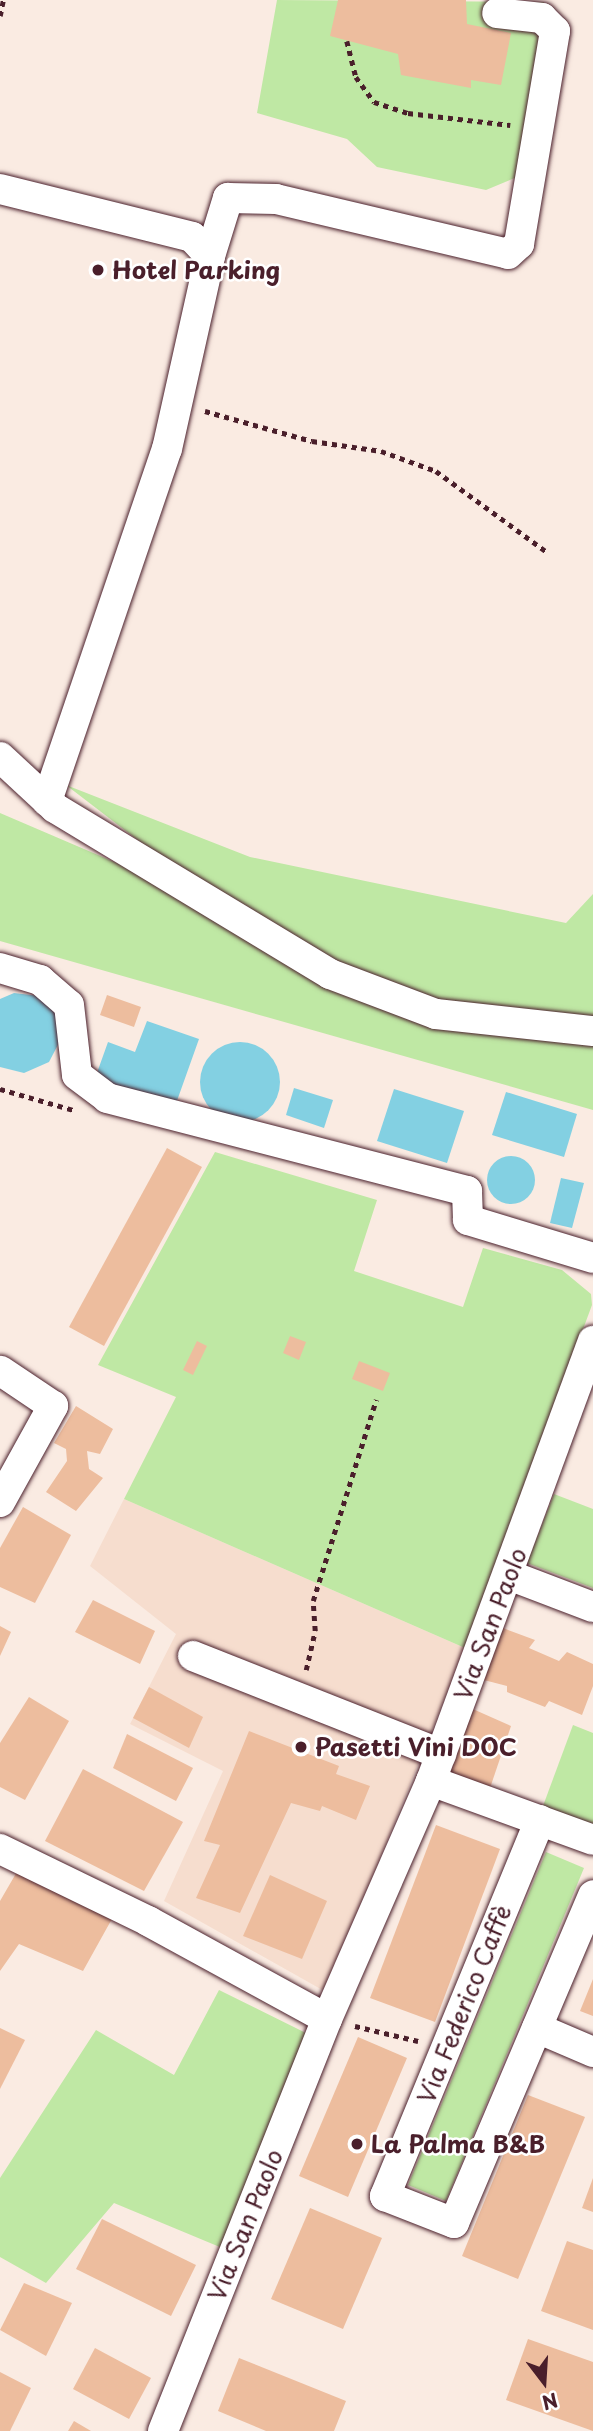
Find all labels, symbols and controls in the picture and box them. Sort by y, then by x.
place label: Hotel Parking [112,256,281,284]
marker: Hotel Parking [90,262,106,278]
street label: Via San Paolo [448,1544,532,1704]
place label: Pasetti Vini DOC [315,1733,518,1761]
marker: Pasetti Vini DOC [293,1739,309,1755]
street label: Via Federico Caffè [411,1900,517,2108]
place label: La Palma B&B [371,2130,547,2158]
marker: La Palma B&B [349,2136,365,2152]
street label: Via San Paolo [202,2146,288,2304]
north arrow [509,2347,579,2417]
text: N [539,2386,561,2418]

